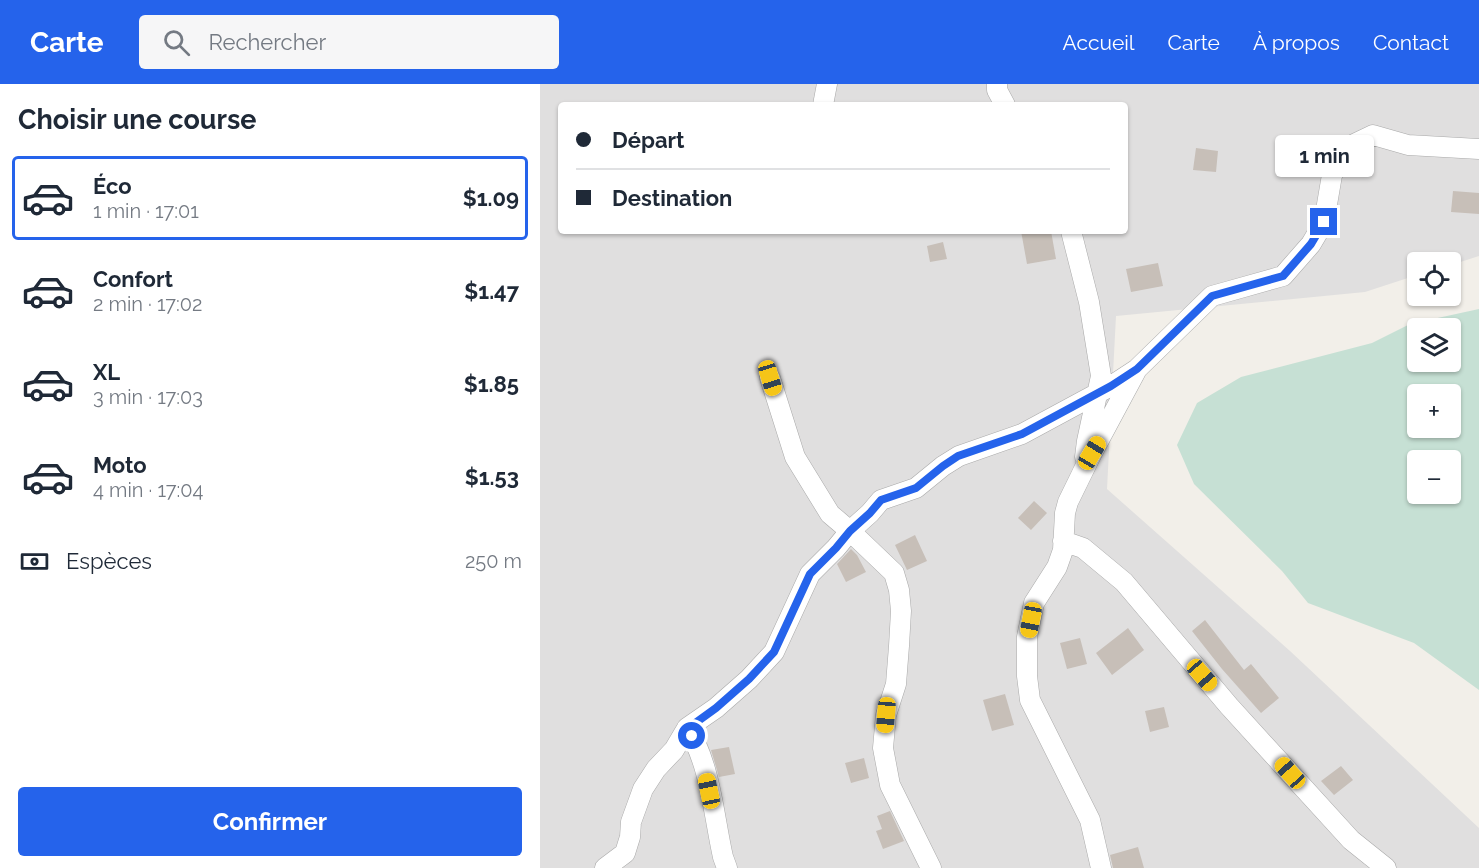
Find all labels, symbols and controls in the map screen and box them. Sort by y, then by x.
search box [139,15,559,69]
text: Carte [30,26,103,59]
icon: search [160,26,193,59]
text: Rechercher [208,29,326,55]
text: Accueil [1063,30,1135,55]
text: Carte [1168,30,1220,55]
text: À propos [1253,30,1340,55]
text: Contact [1373,30,1449,55]
text: Choisir une course [18,104,256,135]
text: Départ [612,127,684,153]
callout: 1 min [1274,135,1374,177]
text: 1 min [1299,144,1350,168]
icon: car [21,171,75,225]
text: Éco [93,173,132,199]
text: $1.09 [463,185,519,211]
text: Destination [612,185,732,211]
text: 1 min · 17:01 [93,199,199,223]
route end [1310,208,1337,235]
map controls [1407,252,1461,504]
button: locate [1407,252,1461,306]
icon: car [21,264,75,318]
text: Confort [93,266,173,292]
text: $1.47 [464,278,519,304]
text: 2 min · 17:02 [93,292,202,316]
button: layers [1407,318,1461,372]
icon: car [21,357,75,411]
car [756,358,784,398]
text: XL [93,359,120,385]
text: $1.85 [464,371,519,397]
button: + [1407,384,1461,438]
text: 3 min · 17:03 [93,385,203,409]
car [1075,433,1109,473]
icon: car [21,450,75,504]
button: − [1407,450,1461,504]
text: Moto [93,452,147,478]
text: $1.53 [465,464,519,490]
text: 4 min · 17:04 [93,478,203,502]
icon: cash [18,545,51,578]
text: Espèces [66,548,152,574]
text: 250 m [465,549,522,573]
car [1019,601,1043,639]
car [1183,656,1221,694]
car [875,696,897,734]
route start [678,722,705,749]
car [1271,754,1309,792]
car [696,772,722,810]
button: Confirmer [18,787,522,856]

